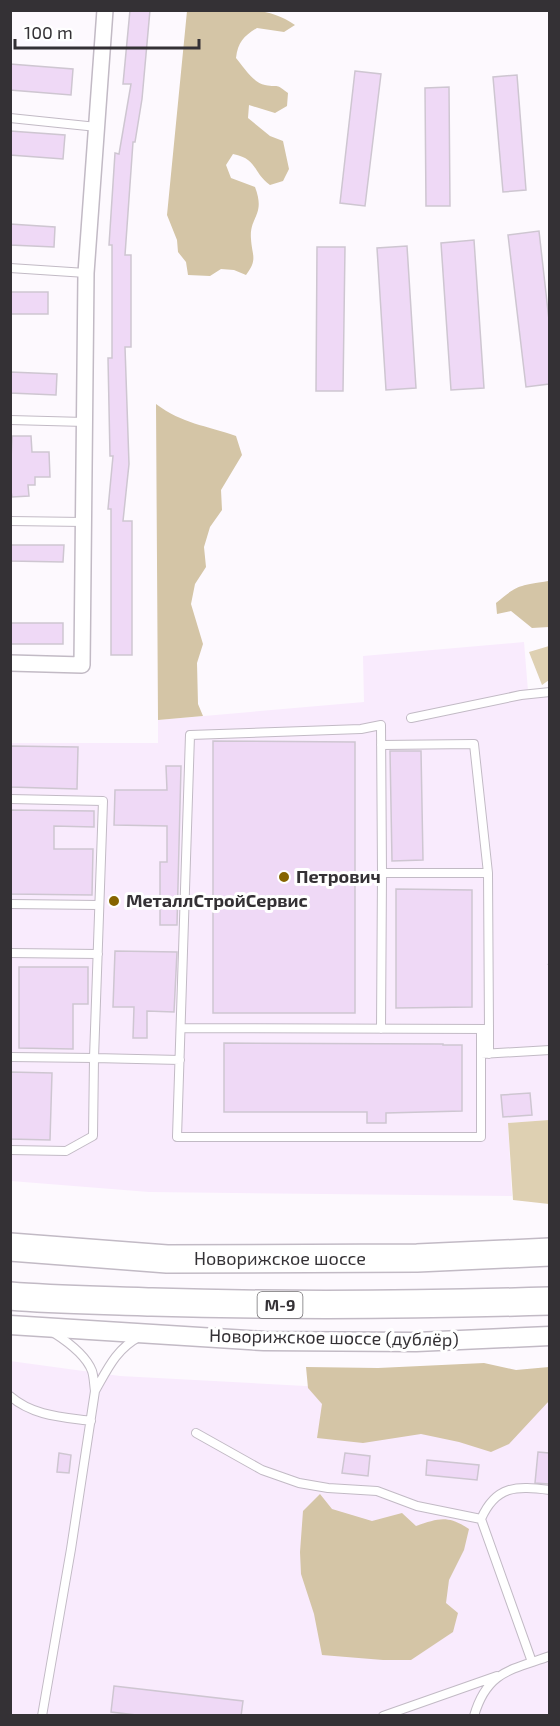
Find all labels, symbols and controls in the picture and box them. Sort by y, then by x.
scale bar [15,12,200,50]
text: 100 m [24,21,73,43]
place label: Петрович [296,865,381,887]
marker: Петрович [277,870,291,884]
place label: МеталлСтройСервис [126,889,308,911]
marker: МеталлСтройСервис [107,894,121,908]
street label: Новорижское шоссе [194,1247,366,1269]
road number: М-9 [258,1292,302,1318]
street label: Новорижское шоссе (дублёр) [209,1324,459,1350]

